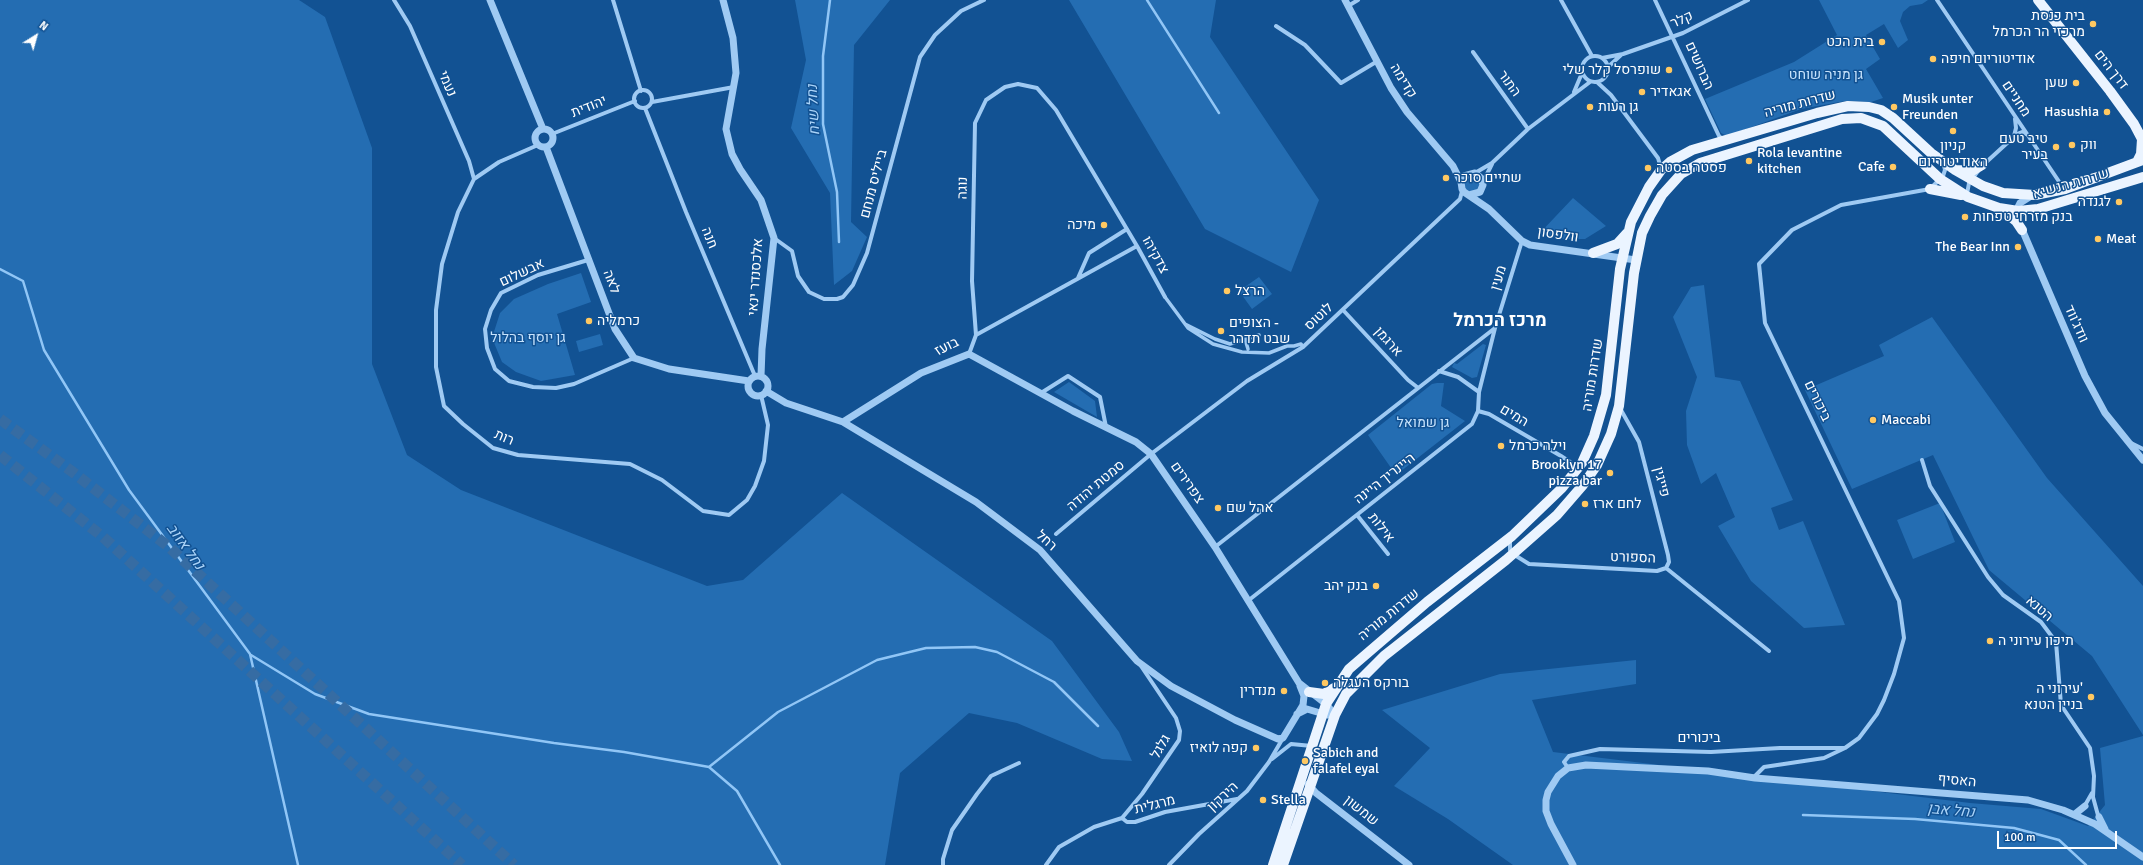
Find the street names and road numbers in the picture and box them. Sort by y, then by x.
street label: קלר [1668,8,1696,32]
street label: הברושים [1681,39,1717,93]
street label: דרך הים [2090,47,2132,93]
street label: קדימה [1386,61,1420,101]
street label: התור [1494,68,1524,100]
street label: נעמי [434,69,460,99]
street label: מחניים [1998,78,2034,120]
street label: שדרות מוריה [1762,86,1838,122]
street label: יהודית [569,92,609,122]
street label: בייליס מנחם [857,148,891,220]
street label: שדרות הנשיא [2031,165,2111,203]
street label: נוגה [954,176,972,200]
street label: וולפסון [1536,224,1580,246]
street label: חנה [697,225,721,251]
street label: צדקיהו [1138,233,1172,277]
street label: אלכסנדר ינאי [745,238,767,316]
street label: אבשלום [497,255,547,291]
street label: מעין [1487,263,1511,293]
street label: לאה [599,268,623,296]
street label: לוטוס [1301,300,1337,334]
street label: וודג'ווד [2060,303,2092,345]
street label: ארגמן [1370,324,1406,360]
street label: בועז [932,334,962,360]
street label: שדרות מוריה [1579,337,1607,413]
street label: ביכורים [1800,378,1834,424]
street label: המים [1497,401,1531,431]
street label: רות [492,426,516,450]
street label: היינריך היינה [1351,450,1419,508]
street label: סמטת יהודה [1064,457,1128,515]
street label: צפרירים [1166,459,1208,507]
street label: פייגין [1649,465,1673,499]
street label: אילות [1364,510,1398,546]
street label: רחל [1032,527,1060,555]
street label: הספורט [1610,549,1656,567]
street label: שדרות מוריה [1355,585,1423,645]
street label: הטנא [2022,593,2056,625]
street label: ביכורים [1677,730,1721,746]
street label: גלגל [1147,732,1175,762]
street label: האסיף [1937,771,1977,791]
street label: הירקון [1204,779,1242,815]
street label: מרגלית [1133,792,1177,818]
street label: שמשון [1340,792,1382,830]

